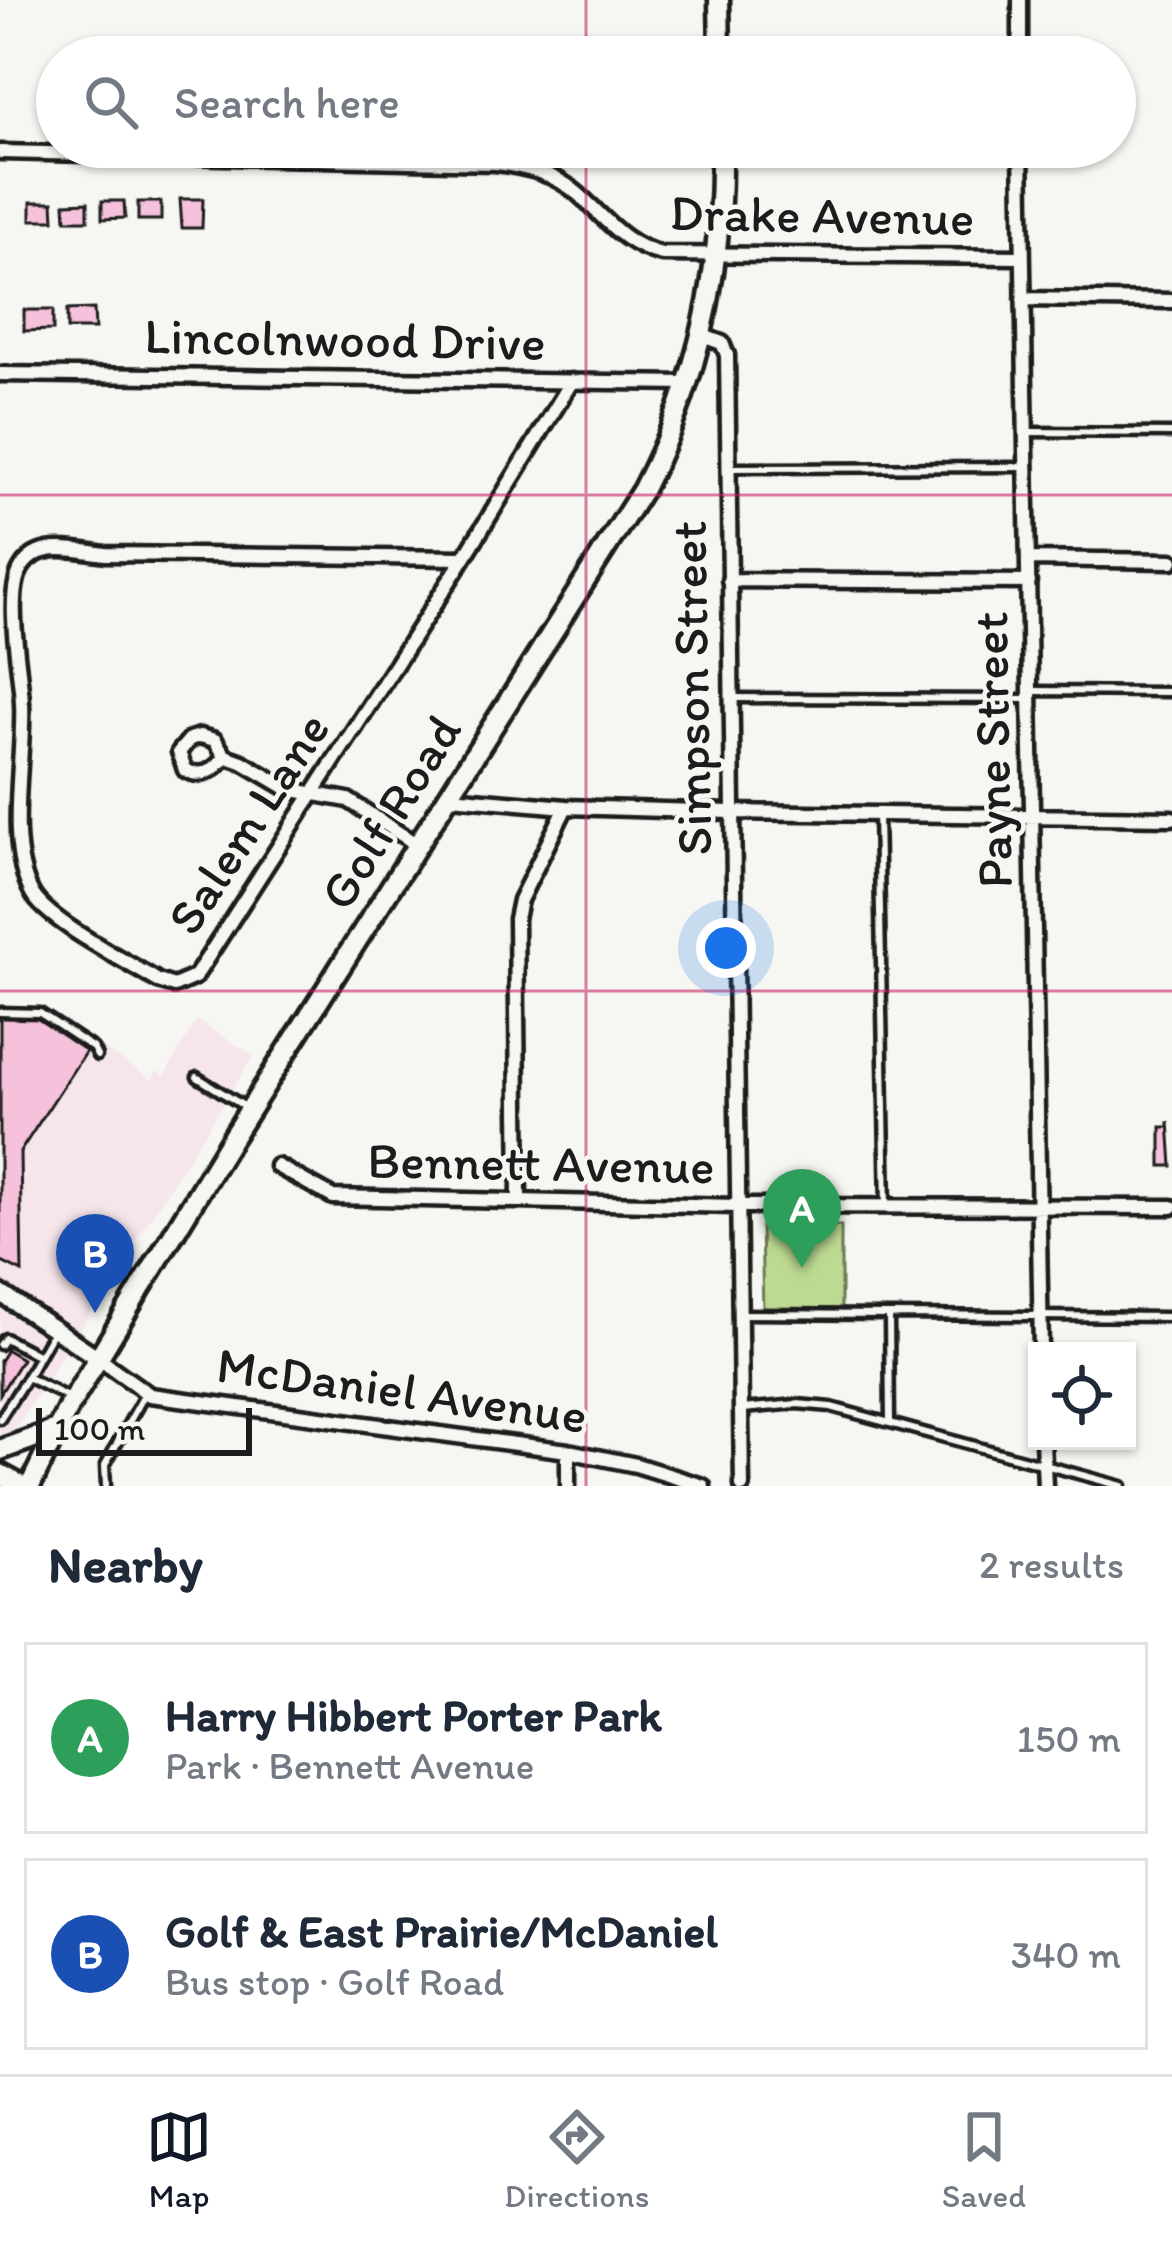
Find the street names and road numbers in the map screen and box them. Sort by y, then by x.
street label: Drake Avenue [669,182,975,248]
street label: Lincolnwood Drive [144,305,546,373]
street label: Simpson Street [658,520,724,856]
street label: Payne Street [959,611,1025,889]
street label: Salem Lane [154,701,342,945]
street label: Golf Road [306,703,474,921]
street label: Bennett Avenue [367,1129,715,1197]
street label: McDaniel Avenue [213,1334,591,1446]

